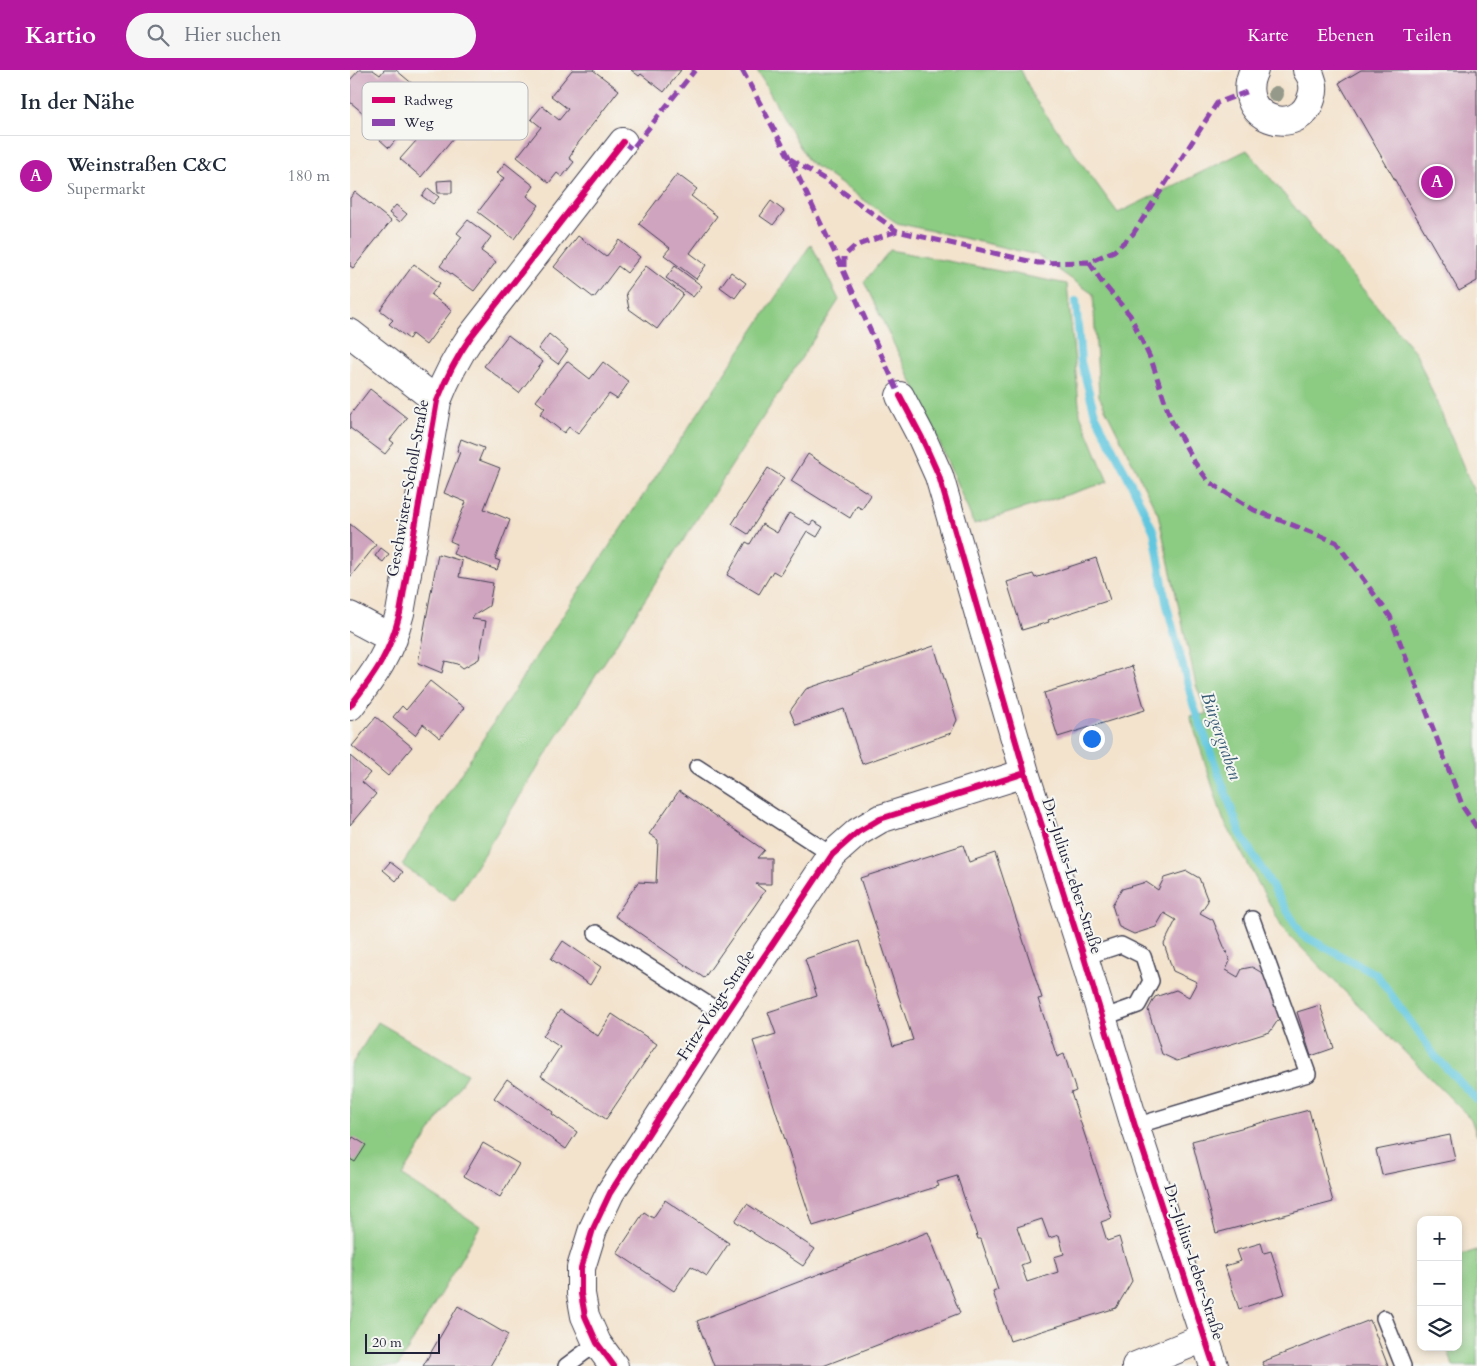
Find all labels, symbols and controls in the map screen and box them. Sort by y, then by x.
search box [126,13,476,58]
text: Kartio [25,19,96,52]
icon: search [144,21,172,49]
text: Hier suchen [184,22,281,48]
text: Karte [1247,23,1289,48]
text: Ebenen [1317,23,1375,48]
text: Teilen [1403,23,1452,48]
legend [362,82,528,140]
text: In der Nähe [20,88,135,117]
text: Radweg [404,91,453,110]
text: Weg [403,113,434,132]
text: Weinstraßen C&C [67,152,227,178]
pin: A [1421,163,1453,201]
text: A [30,165,42,187]
text: 180 m [288,165,330,187]
text: Supermarkt [67,178,145,200]
street label: Geschwister-Scholl-Straße [382,397,434,579]
water label: Bürgergraben [1194,689,1248,784]
your location [1079,726,1105,752]
street label: Dr.-Julius-Leber-Straße [1036,795,1108,957]
street label: Fritz-Voigt-Straße [672,946,760,1064]
street label: Dr.-Julius-Leber-Straße [1158,1181,1230,1343]
map controls [1417,1216,1462,1351]
button: + [1417,1216,1462,1261]
button: − [1417,1261,1462,1306]
button: layers [1417,1306,1462,1351]
scale bar [365,1331,440,1354]
text: 20 m [372,1333,402,1352]

